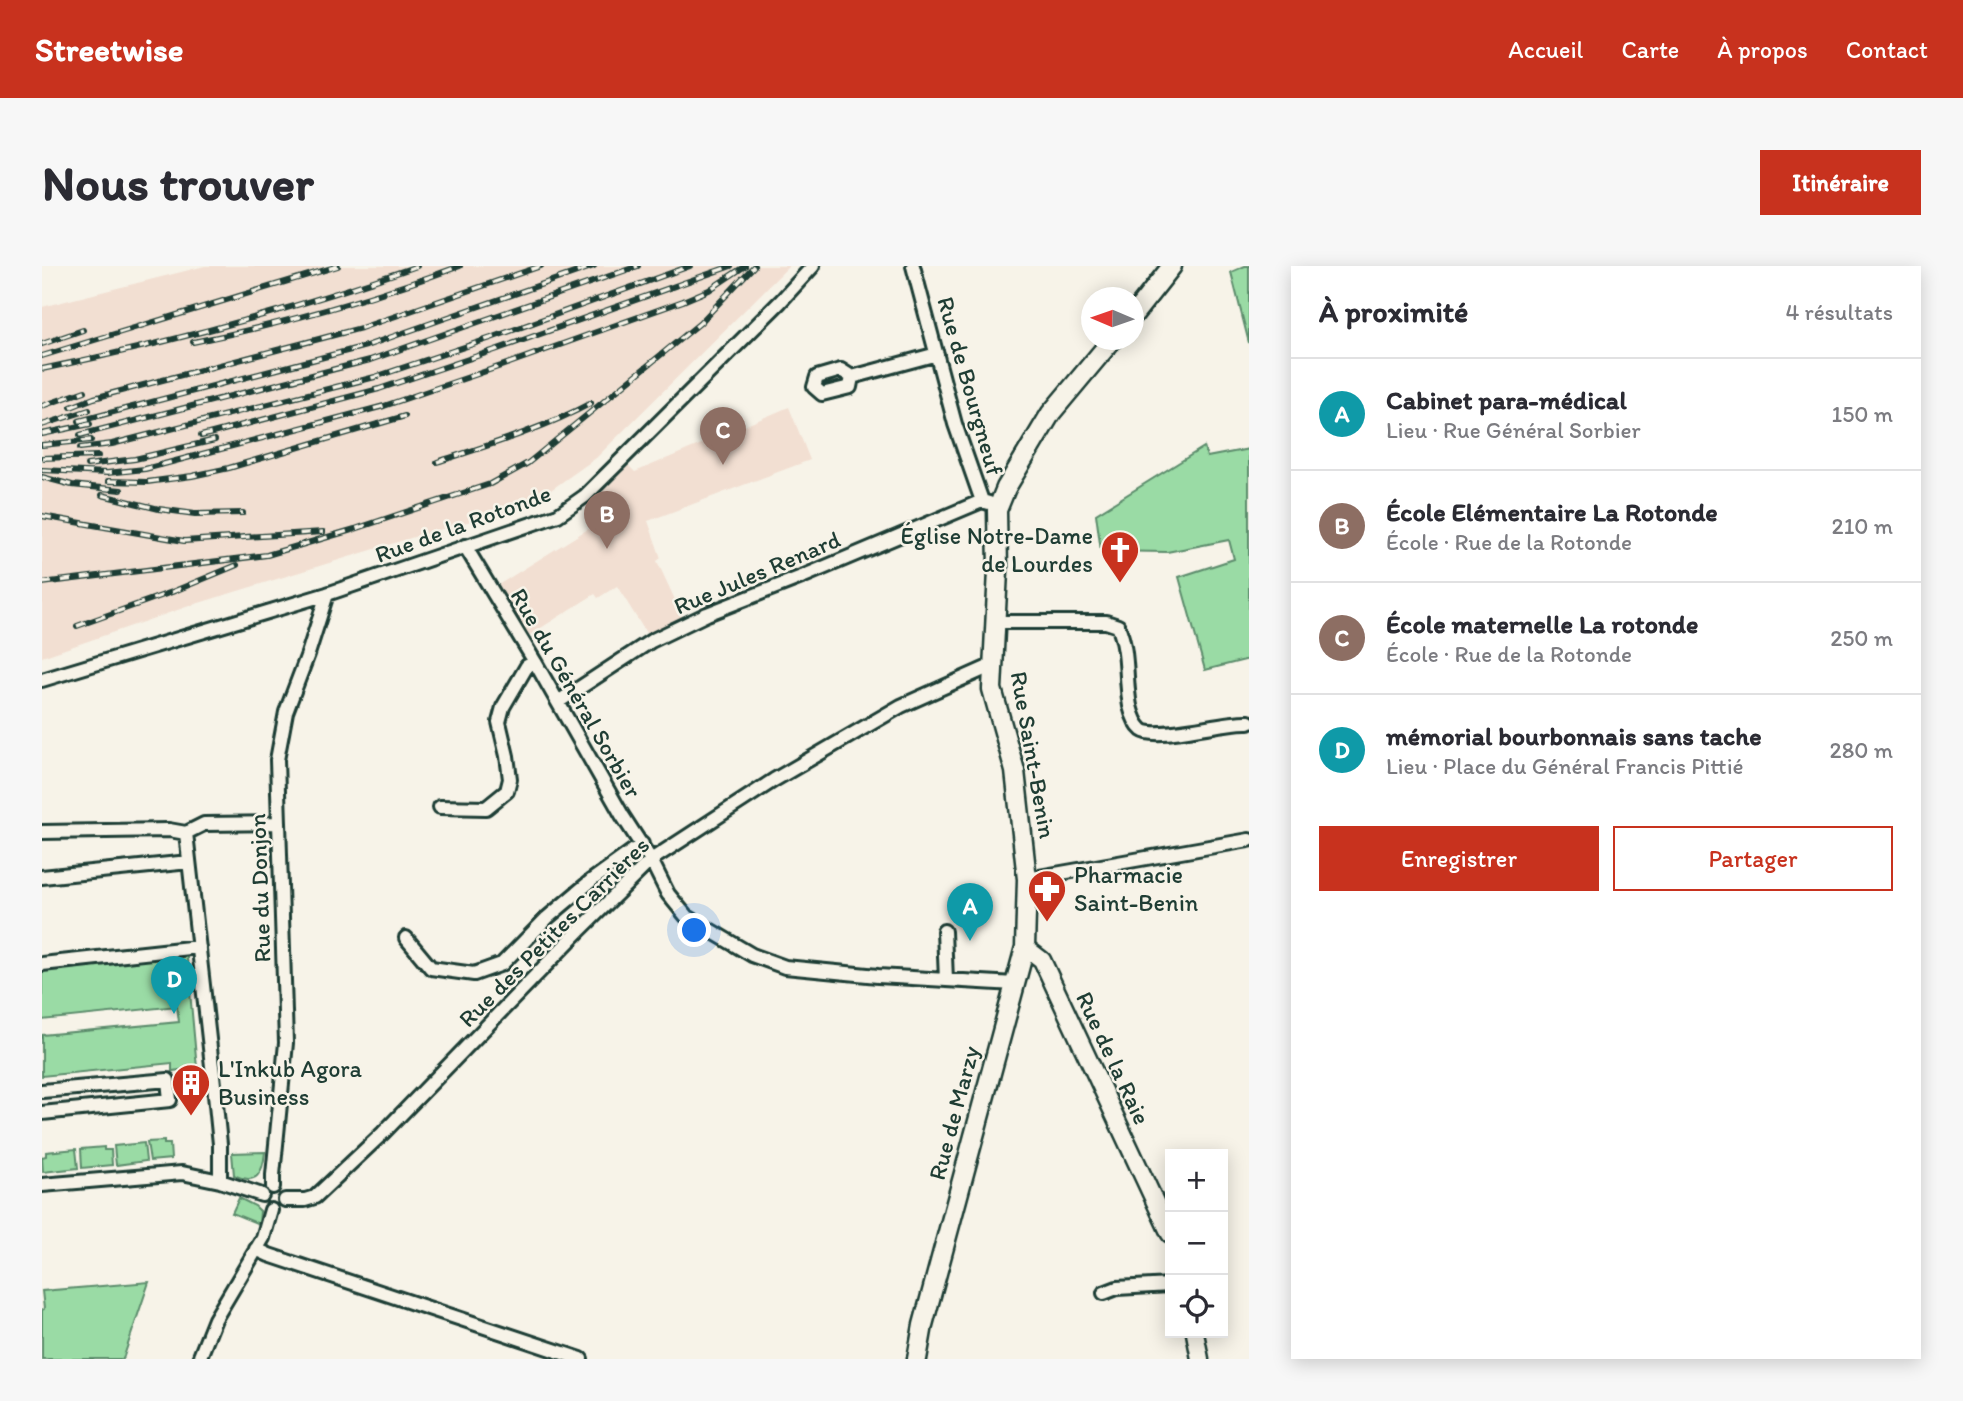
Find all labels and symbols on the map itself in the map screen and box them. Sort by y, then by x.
north arrow [1081,287,1144,350]
street label: Rue de Bourgneuf [931,293,1010,479]
pin: C [700,407,746,465]
street label: Rue de la Rotonde [371,478,555,569]
pin: B [584,491,630,549]
place label: Église Notre-Dame de Lourdes [901,521,1093,578]
street label: Rue Jules Renard [669,524,844,621]
church icon: Église Notre-Dame de Lourdes [1099,529,1141,584]
street label: Rue du Général Sorbier [505,583,649,803]
street label: Rue Saint-Benin [1005,669,1063,841]
street label: Rue du Donjon [242,813,277,963]
street label: Rue des Petites Carrières [452,830,655,1033]
place label: Pharmacie Saint-Benin [1074,860,1199,917]
pharmacy icon: Pharmacie Saint-Benin [1026,868,1068,923]
pin: A [947,883,993,941]
your location [677,913,711,947]
pin: D [151,956,197,1014]
street label: Rue de la Raie [1070,987,1157,1129]
street label: Rue de Marzy [922,1043,985,1183]
place label: L'Inkub Agora Business [218,1054,362,1111]
building icon: L'Inkub Agora Business [170,1062,212,1117]

